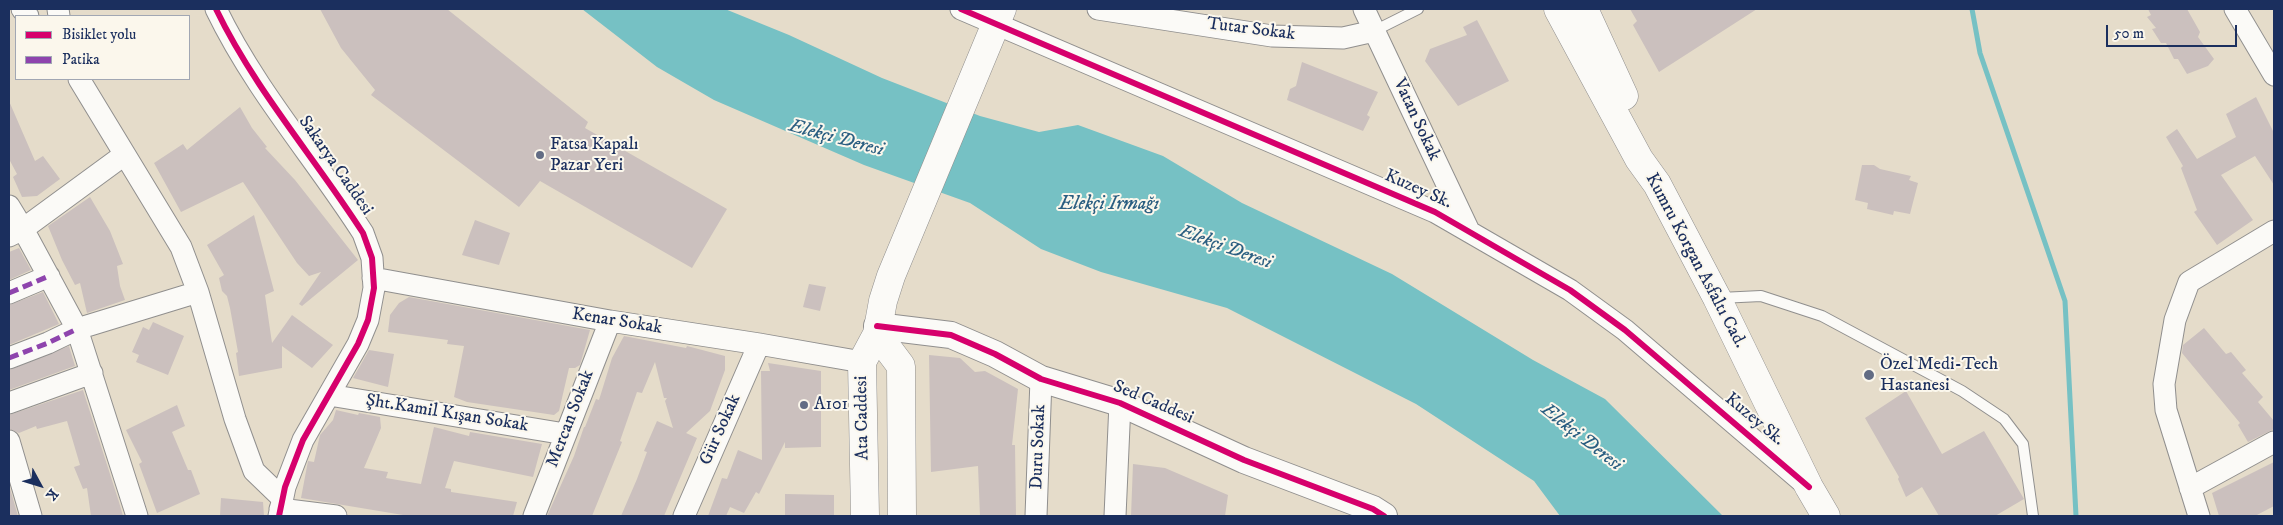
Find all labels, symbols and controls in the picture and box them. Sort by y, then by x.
street label: Tutar Sokak [1206,14,1296,46]
legend [15,15,190,80]
scale bar [2108,15,2239,47]
text: 50 m [2114,24,2144,43]
text: Bisiklet yolu [62,25,136,44]
text: Patika [62,50,100,69]
street label: Vatan Sokak [1388,75,1444,165]
street label: Sakarya Caddesi [293,112,377,220]
water label: Elekçi Deresi [786,115,886,163]
place label: Fatsa Kapalı Pazar Yeri [550,134,638,176]
marker: Fatsa Kapalı Pazar Yeri [534,149,546,161]
street label: Kuzey Sk. [1381,166,1455,214]
street label: Kumru Korgan Asfaltı Cad. [1640,170,1750,352]
water label: Elekçi Irmağı [1059,194,1159,216]
water label: Elekçi Deresi [1176,221,1274,275]
street label: Kenar Sokak [570,304,664,340]
place label: Özel Medi-Tech Hastanesi [1880,354,1998,396]
street label: Mercan Sokak [543,367,599,471]
marker: Özel Medi-Tech Hastanesi [1862,368,1876,382]
street label: Ata Caddesi [851,376,875,460]
street label: Sed Caddesi [1109,376,1197,430]
street label: Kuzey Sk. [1720,389,1788,451]
street label: Şht.Kamil Kışan Sokak [364,390,530,438]
street label: Gür Sokak [696,391,746,469]
place label: A101 [814,394,848,416]
marker: A101 [798,399,810,411]
water label: Elekçi Deresi [1536,399,1626,477]
street label: Duru Sokak [1027,404,1051,490]
north arrow [15,460,65,510]
text: K [42,485,62,504]

